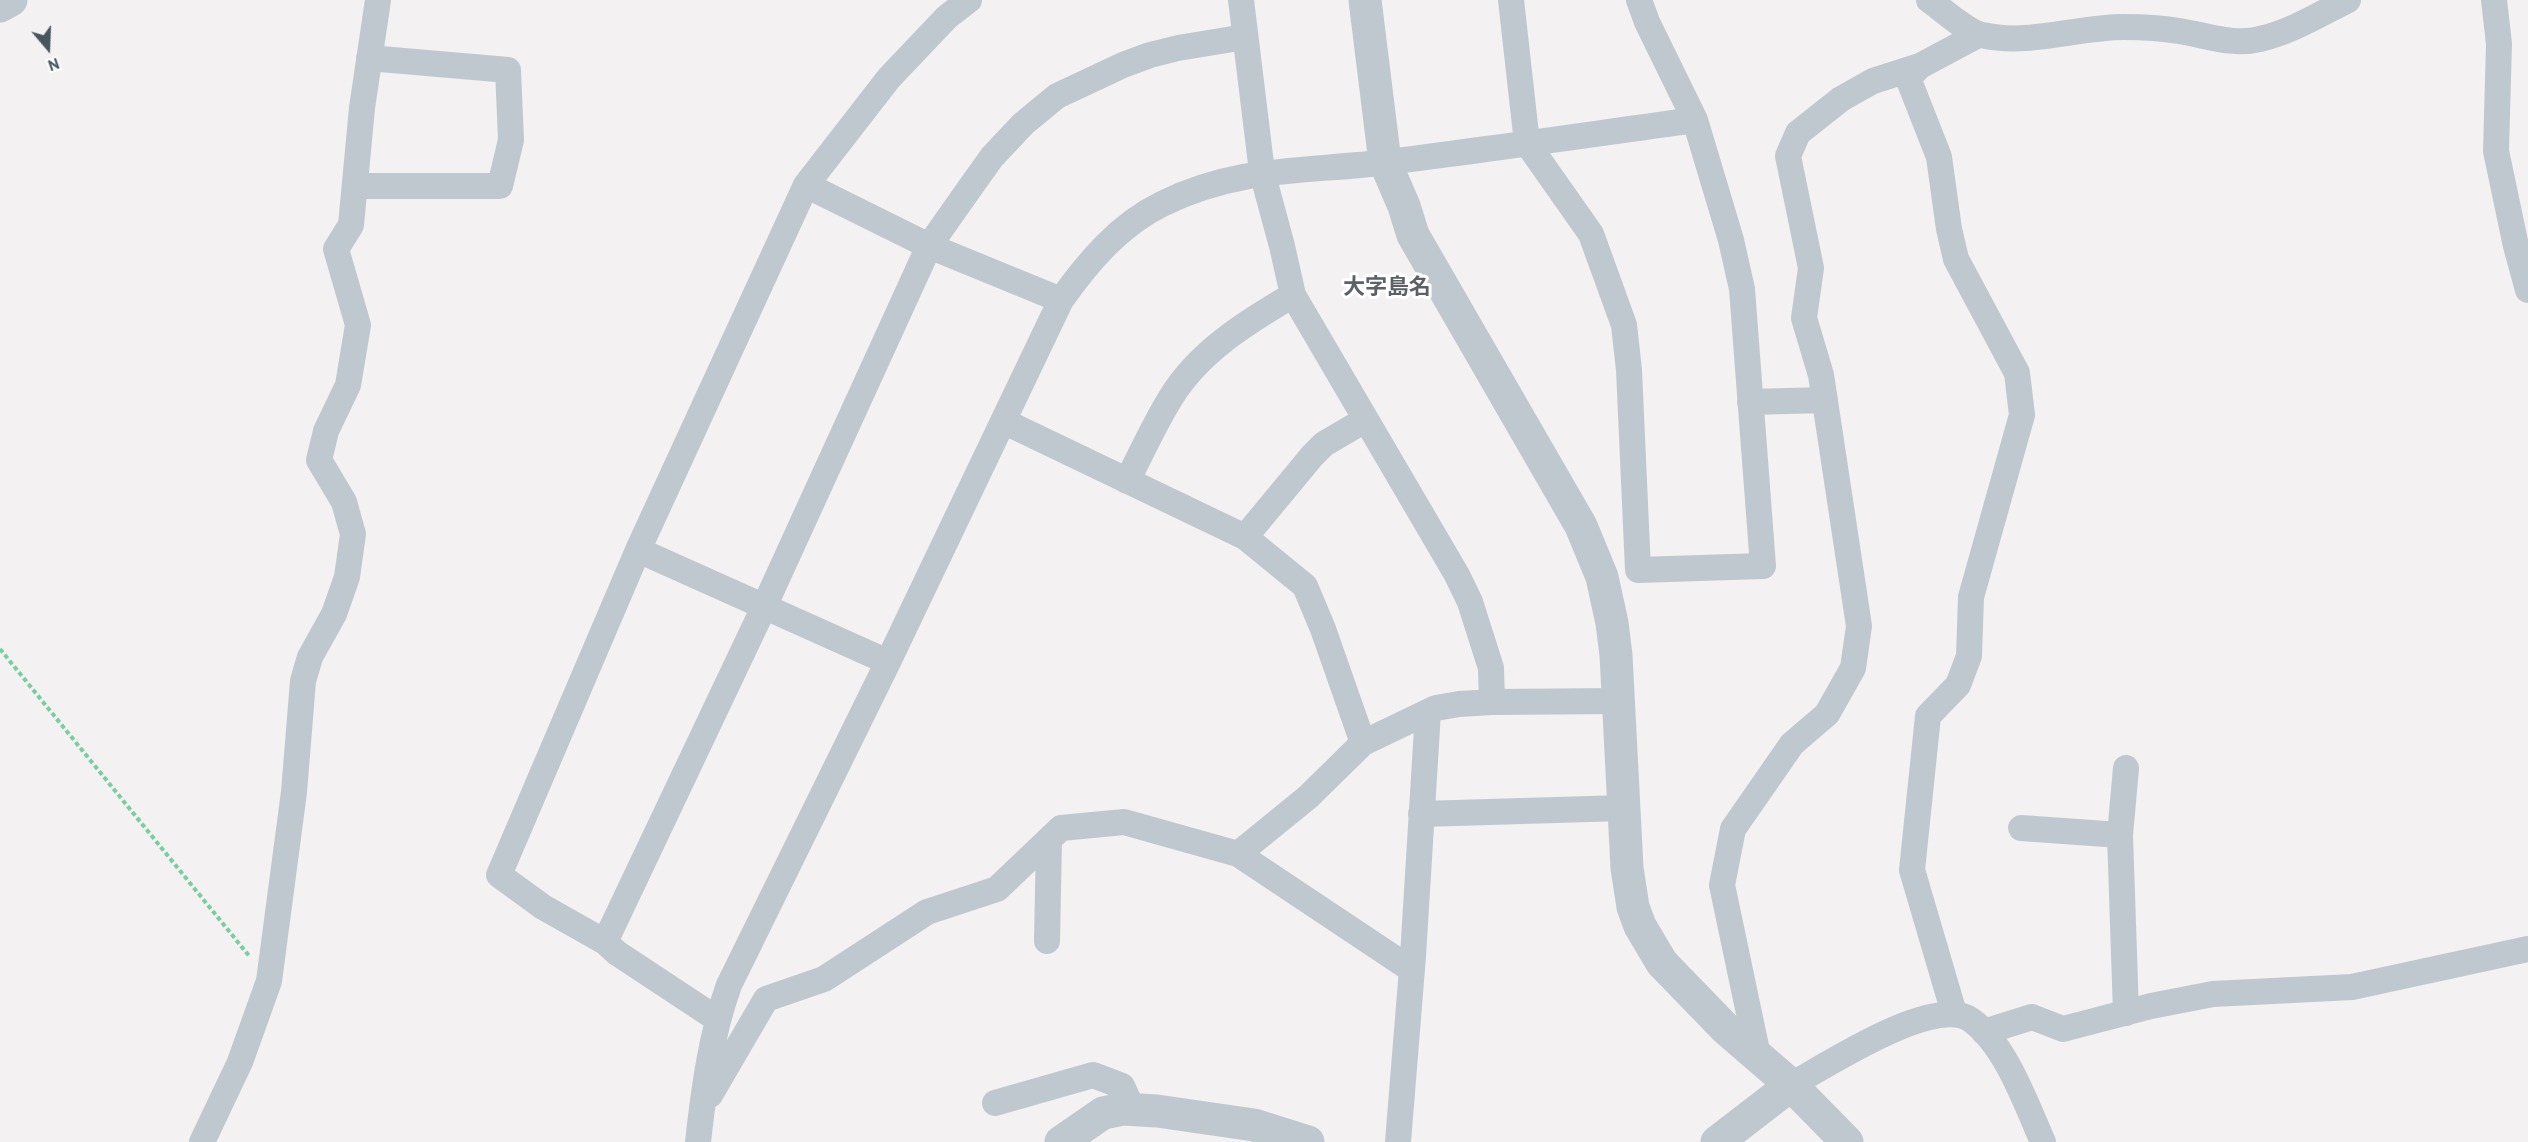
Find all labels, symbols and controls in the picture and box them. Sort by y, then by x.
north arrow [18,18,78,78]
text: N [46,54,62,76]
district label: 大字島名 [1343,275,1431,301]

